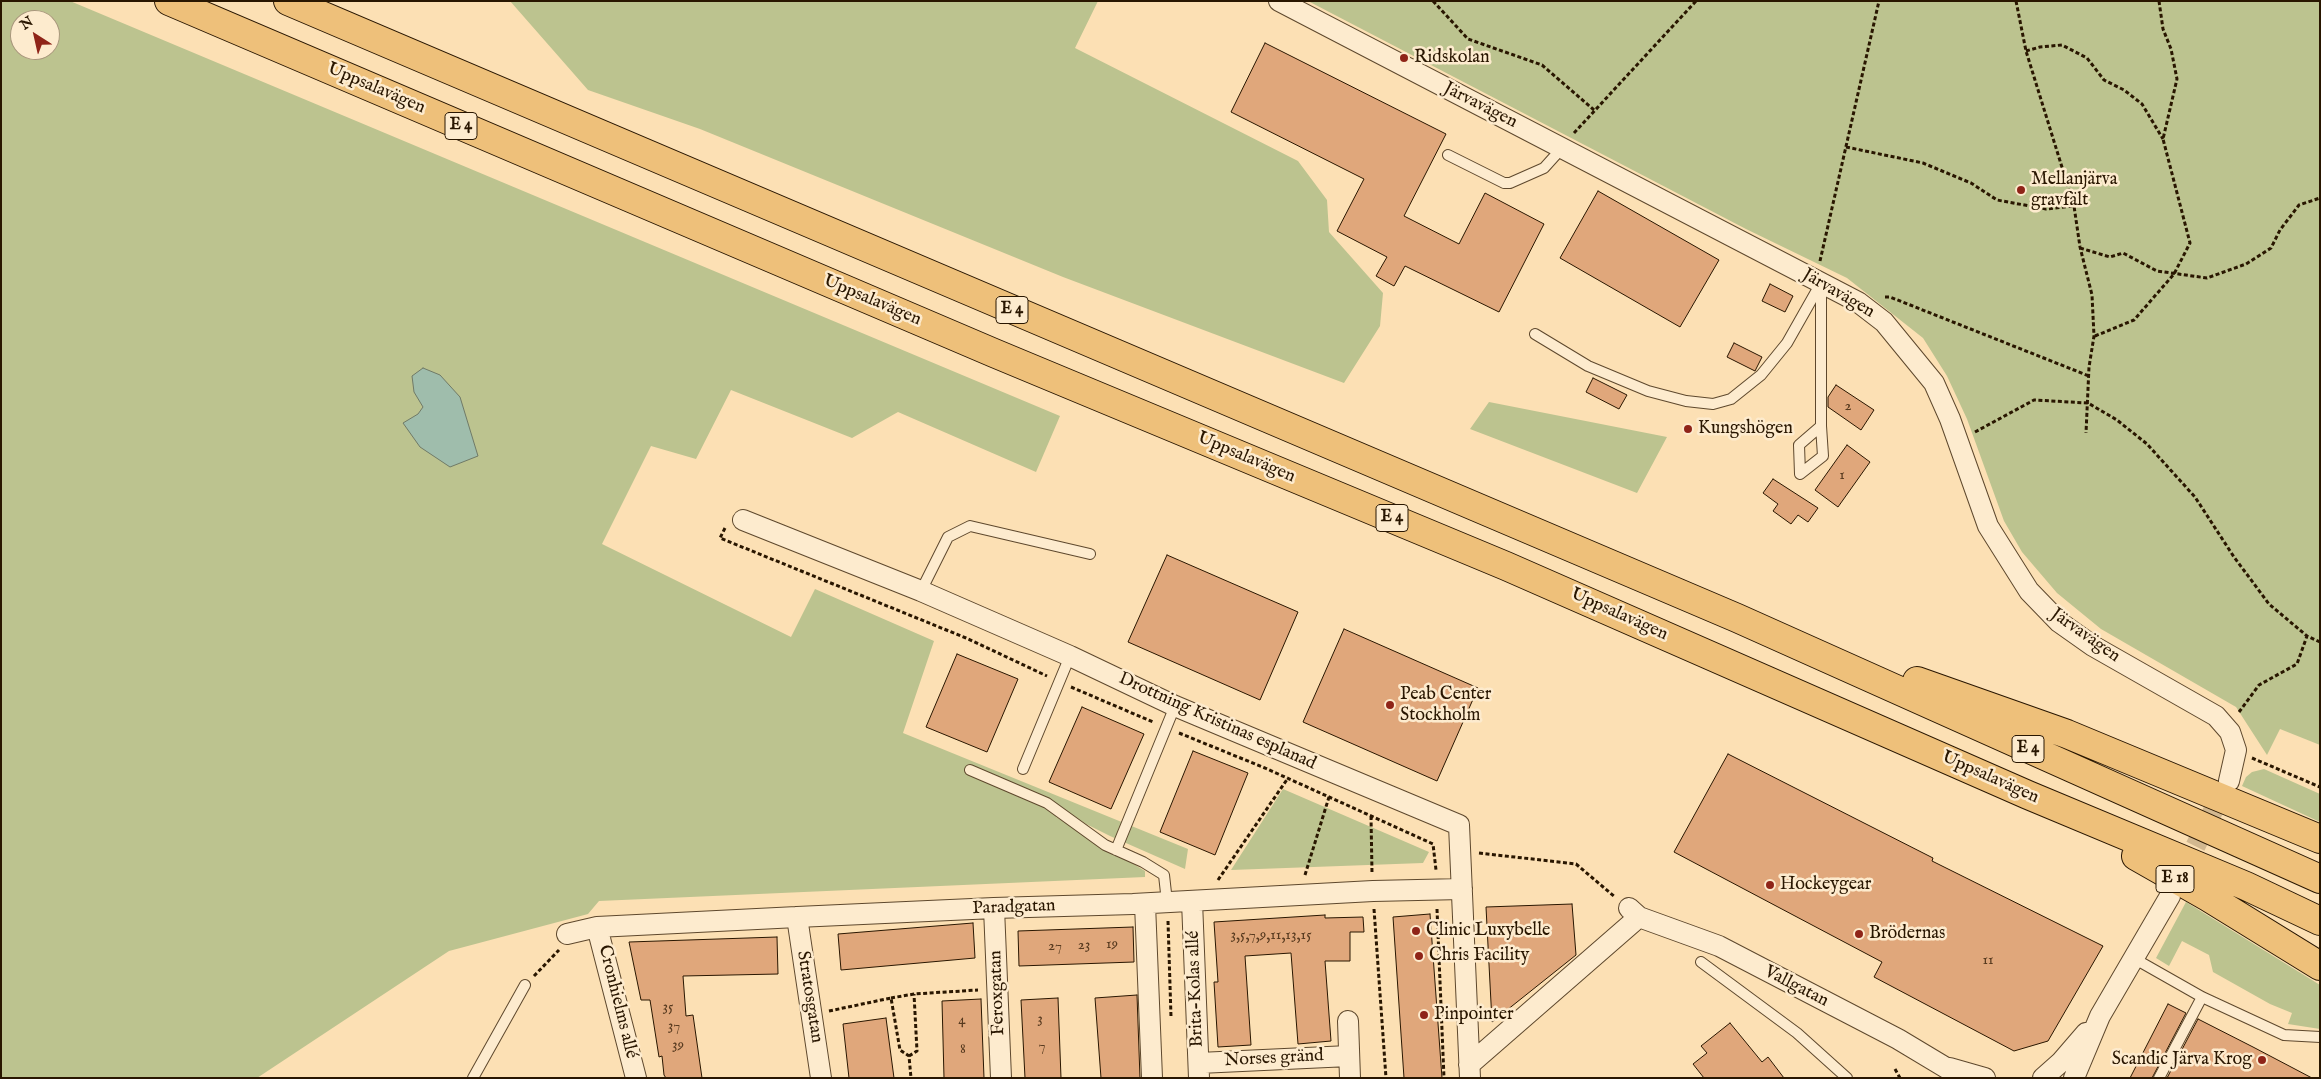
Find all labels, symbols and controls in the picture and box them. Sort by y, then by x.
north arrow [10,10,60,60]
text: N [17,13,37,34]
place label: Ridskolan [1414,47,1490,69]
marker: Ridskolan [1398,52,1410,64]
street label: Uppsalavägen [324,59,428,119]
street label: Järvavägen [1439,78,1521,134]
road number: E 4 [445,112,477,140]
place label: Mellanjärva gravfält [2031,169,2118,212]
marker: Mellanjärva gravfält [2015,184,2027,196]
street label: Järvavägen [1798,265,1878,323]
street label: Uppsalavägen [820,271,924,331]
road number: E 4 [996,296,1028,324]
house number: 2 [1844,398,1852,416]
place label: Kungshögen [1698,418,1793,440]
marker: Kungshögen [1682,423,1694,435]
street label: Uppsalavägen [1194,428,1298,488]
house number: 1 [1839,467,1845,485]
road number: E 4 [1376,504,1408,532]
street label: Uppsalavägen [1567,584,1671,646]
street label: Järvavägen [2046,604,2124,668]
street label: Drottning Kristinas esplanad [1115,669,1319,775]
place label: Peab Center Stockholm [1400,684,1491,726]
marker: Peab Center Stockholm [1384,699,1396,711]
road number: E 4 [2012,736,2044,762]
street label: Uppsalavägen [1938,747,2042,809]
road number: E 18 [2156,866,2194,892]
place label: Hockeygear [1780,874,1871,896]
marker: Hockeygear [1764,879,1776,891]
street label: Paradgatan [972,896,1056,920]
place label: Clinic Luxybelle [1426,920,1550,942]
place label: Brödernas [1869,923,1945,945]
marker: Clinic Luxybelle [1410,925,1422,937]
house number: 3,5,7,9,11,13,15 [1230,927,1312,945]
marker: Brödernas [1853,928,1865,940]
street label: Brita-Kolas allé [1183,930,1209,1048]
house number: 19 [1106,936,1118,954]
house number: 23 [1078,937,1090,955]
house number: 27 [1048,938,1062,956]
street label: Cronhielms allé [592,943,642,1061]
place label: Chris Facility [1429,945,1529,967]
street label: Stratosgatan [791,949,827,1045]
street label: Feroxgatan [986,950,1010,1036]
marker: Chris Facility [1413,950,1425,962]
house number: 11 [1982,952,1994,970]
street label: Vallgatan [1760,962,1832,1012]
house number: 35 [662,999,674,1017]
place label: Pinpointer [1434,1004,1514,1026]
marker: Pinpointer [1418,1009,1430,1021]
house number: 3 [1037,1011,1043,1029]
house number: 4 [958,1012,966,1030]
house number: 37 [668,1018,680,1036]
house number: 39 [672,1037,684,1055]
house number: 7 [1038,1038,1046,1056]
house number: 8 [960,1041,966,1059]
street label: Norses gränd [1224,1046,1324,1072]
place label: Scandic Järva Krog [2112,1049,2252,1071]
marker: Scandic Järva Krog [2256,1054,2268,1066]

